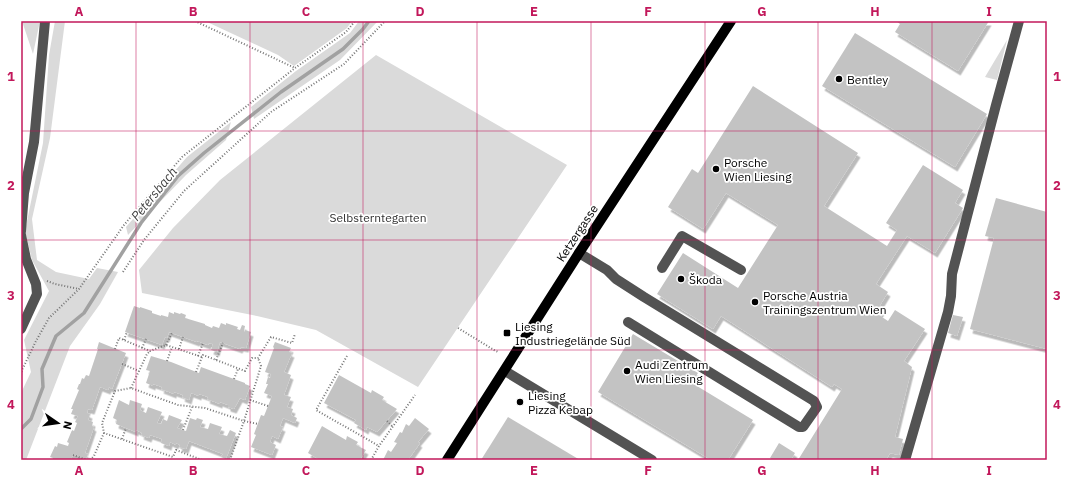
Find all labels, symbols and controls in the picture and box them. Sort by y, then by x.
text: A [75,3,84,20]
text: B [189,3,198,20]
text: C [302,3,311,20]
text: D [415,3,425,20]
text: E [530,3,538,20]
text: F [644,3,652,20]
text: G [757,3,767,20]
text: H [870,3,880,20]
text: I [986,3,992,20]
text: 1 [7,68,15,85]
text: 1 [1053,68,1061,85]
place label: Bentley [847,72,888,87]
marker: Bentley [834,74,844,84]
place label: Porsche Wien Liesing [724,155,792,184]
water label: Petersbach [127,164,181,224]
marker: Porsche Wien Liesing [711,164,721,174]
text: 2 [7,177,15,194]
text: 2 [1053,177,1061,194]
street label: Ketzergasse [553,201,601,264]
park label: Selbsterntegarten [330,210,427,225]
place label: Škoda [689,272,723,287]
marker: Škoda [676,274,686,284]
text: 3 [7,287,15,304]
text: 3 [1053,287,1061,304]
place label: Porsche Austria Trainingszentrum Wien [763,288,886,317]
marker: Porsche Austria Trainingszentrum Wien [750,297,760,307]
place label: Liesing Industriegelände Süd [515,319,631,348]
marker: Liesing Industriegelände Süd [502,328,512,338]
place label: Audi Zentrum Wien Liesing [635,357,709,386]
marker: Audi Zentrum Wien Liesing [622,366,632,376]
place label: Liesing Pizza Kebap [528,388,593,417]
text: 4 [7,396,15,413]
text: 4 [1053,396,1061,413]
marker: Liesing Pizza Kebap [515,397,525,407]
north arrow [38,403,78,443]
text: N [60,420,75,431]
text: A [75,462,84,479]
text: B [189,462,198,479]
text: C [302,462,311,479]
text: D [415,462,425,479]
text: E [530,462,538,479]
text: F [644,462,652,479]
text: G [757,462,767,479]
text: H [870,462,880,479]
text: I [986,462,992,479]

